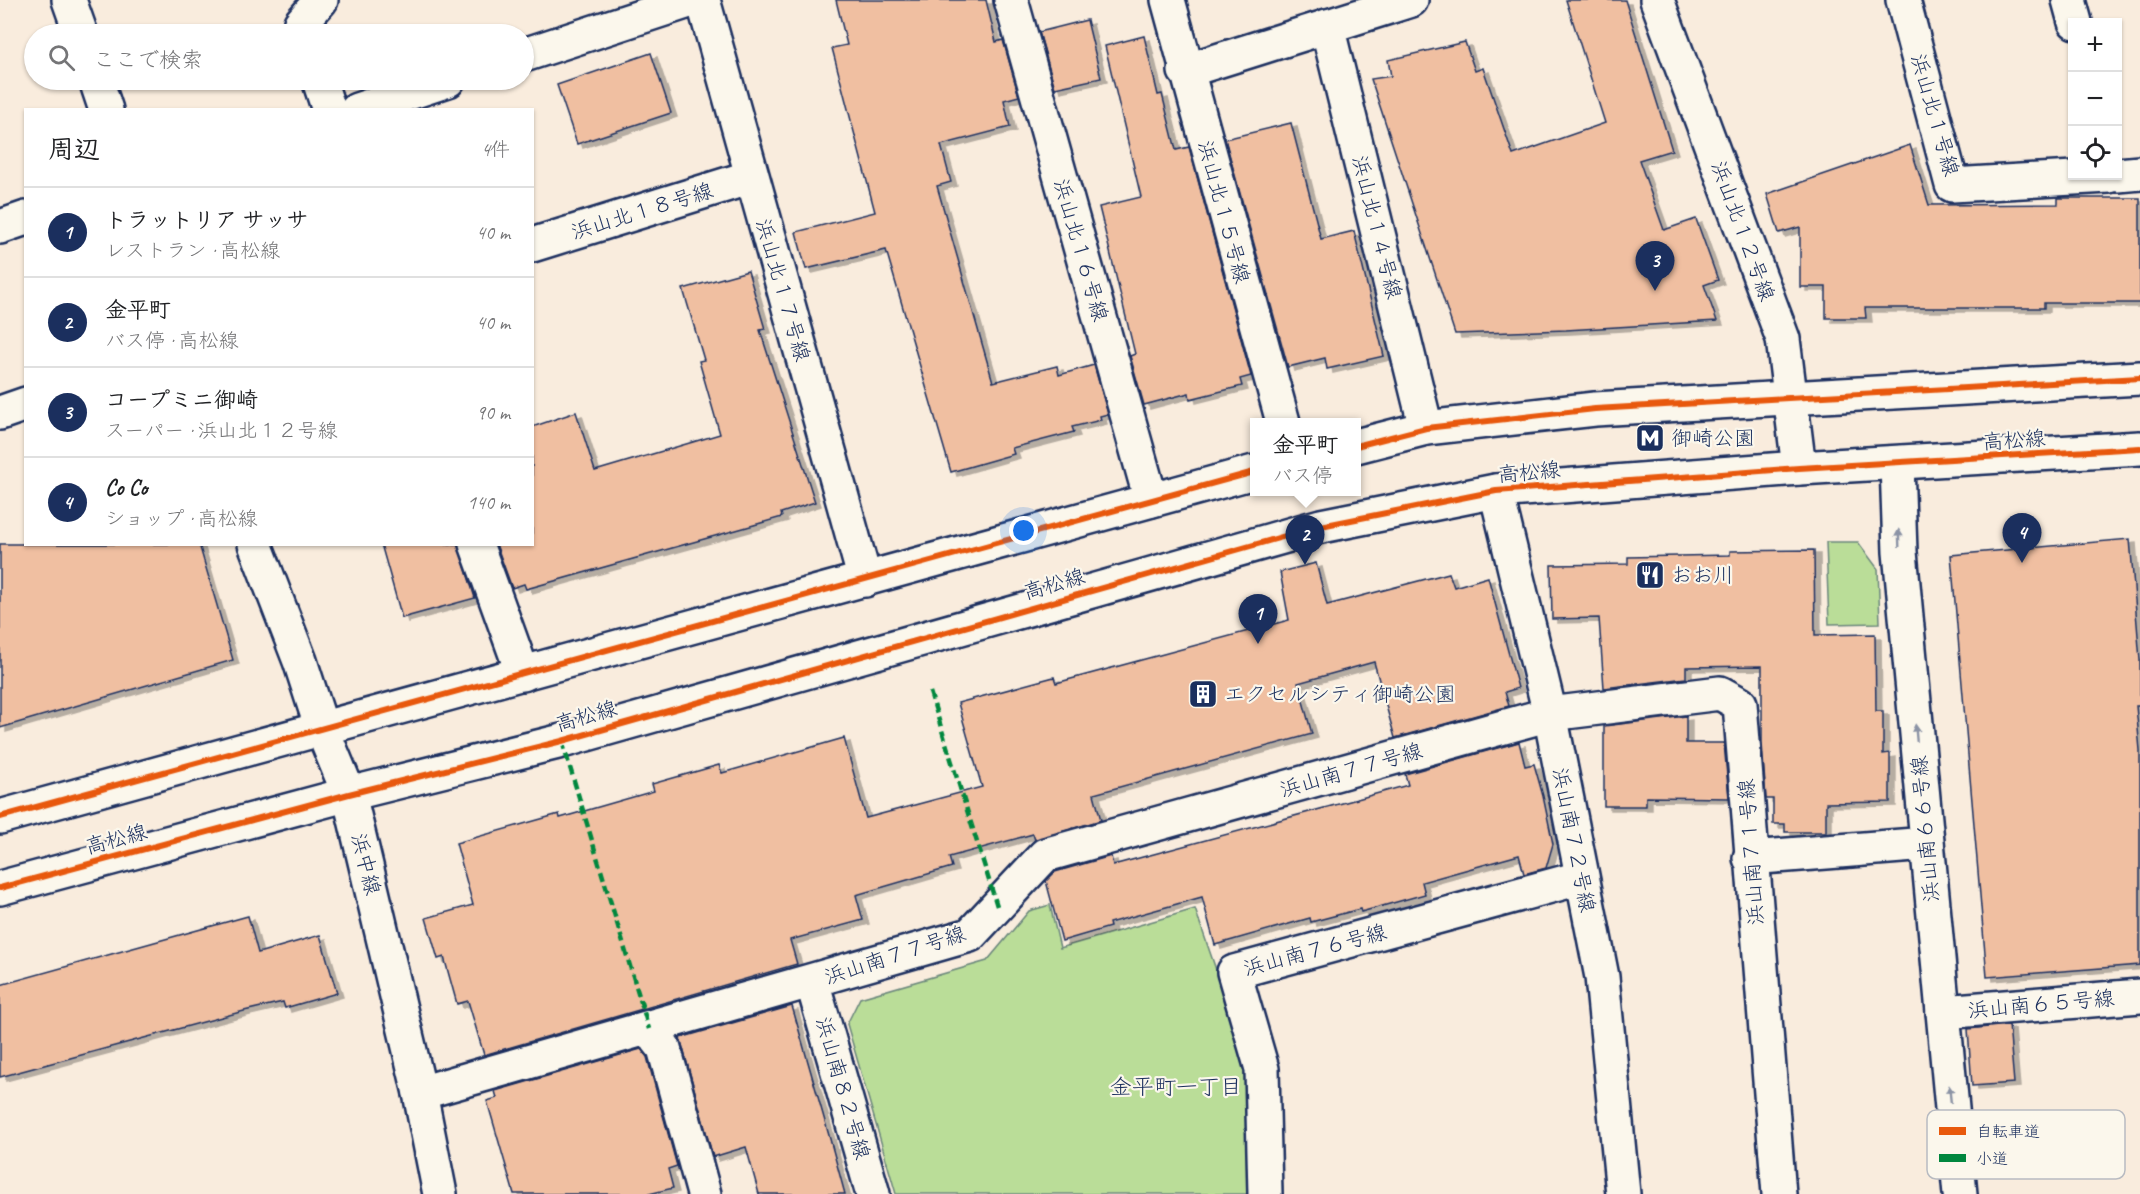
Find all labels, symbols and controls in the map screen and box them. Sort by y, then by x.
map controls [2068,18,2122,180]
button: + [2068,18,2122,72]
search box [24,24,534,90]
icon: search [45,41,78,74]
text: ここで検索 [93,46,203,74]
street label: 浜山北１号線 [1905,51,1965,179]
button: − [2068,72,2122,126]
button: locate [2068,126,2122,180]
text: 周辺 [48,133,100,166]
text: 4件 [481,137,510,162]
street label: 浜山北１５号線 [1192,138,1256,286]
street label: 浜山北１４号線 [1347,153,1407,301]
street label: 浜山北１２号線 [1706,157,1780,305]
street label: 浜山北１６号線 [1048,176,1114,324]
street label: 浜山北１８号線 [568,177,716,245]
text: トラットリア サッサ [105,206,308,234]
street label: 浜山北１７号線 [750,216,816,364]
text: 1 [63,220,72,245]
text: 40 m [476,220,510,245]
text: レストラン · 高松線 [105,238,280,263]
pin: 3 [1636,242,1674,291]
text: 金平町 [105,296,171,324]
text: 2 [63,310,72,335]
text: 40 m [476,310,510,335]
text: バス停 · 高松線 [105,328,238,353]
text: コープミニ御崎 [105,386,258,414]
text: 3 [63,400,72,425]
text: 90 m [476,400,510,425]
text: スーパー · 浜山北１２号線 [105,418,338,443]
popup [1250,418,1361,496]
metro station icon: 御崎公園 [1634,422,1666,454]
place label: 御崎公園 [1671,425,1755,451]
street label: 高松線 [1982,425,2046,455]
text: 金平町 [1272,431,1339,459]
street label: 高松線 [1496,456,1562,488]
text: バス停 [1272,463,1332,488]
text: Co Co [105,474,148,502]
text: 4 [63,490,72,515]
text: 140 m [467,490,510,515]
text: ショップ · 高松線 [105,506,258,531]
pin: 4 [2002,514,2042,563]
your location [1009,516,1038,545]
pin: 2 [1286,516,1324,565]
one-way arrow [1895,529,1904,548]
restaurant icon: おお川 [1634,559,1666,591]
place label: おお川 [1671,562,1734,588]
street label: 高松線 [1020,563,1088,605]
pin: 1 [1238,594,1278,644]
building icon: エクセルシティ御崎公園 [1187,678,1219,710]
place label: エクセルシティ御崎公園 [1224,681,1456,707]
street label: 高松線 [552,695,620,737]
one-way arrow [1912,723,1921,742]
street label: 浜山南７７号線 [1277,737,1425,803]
street label: 浜山南６６号線 [1906,755,1944,903]
street label: 浜山南７２号線 [1547,765,1601,915]
street label: 浜山南７１号線 [1733,778,1769,926]
street label: 高松線 [82,818,150,860]
street label: 浜中線 [346,830,386,898]
street label: 浜山南７６号線 [1241,918,1389,982]
street label: 浜山南７７号線 [821,920,969,990]
street label: 浜山南６５号線 [1967,985,2115,1023]
street label: 浜山南８２号線 [810,1014,876,1162]
district label: 金平町一丁目 [1110,1073,1242,1101]
one-way arrow [1946,1084,1955,1103]
legend [1927,1110,2125,1179]
text: 自転車道 [1976,1122,2040,1142]
text: 小道 [1976,1149,2008,1169]

